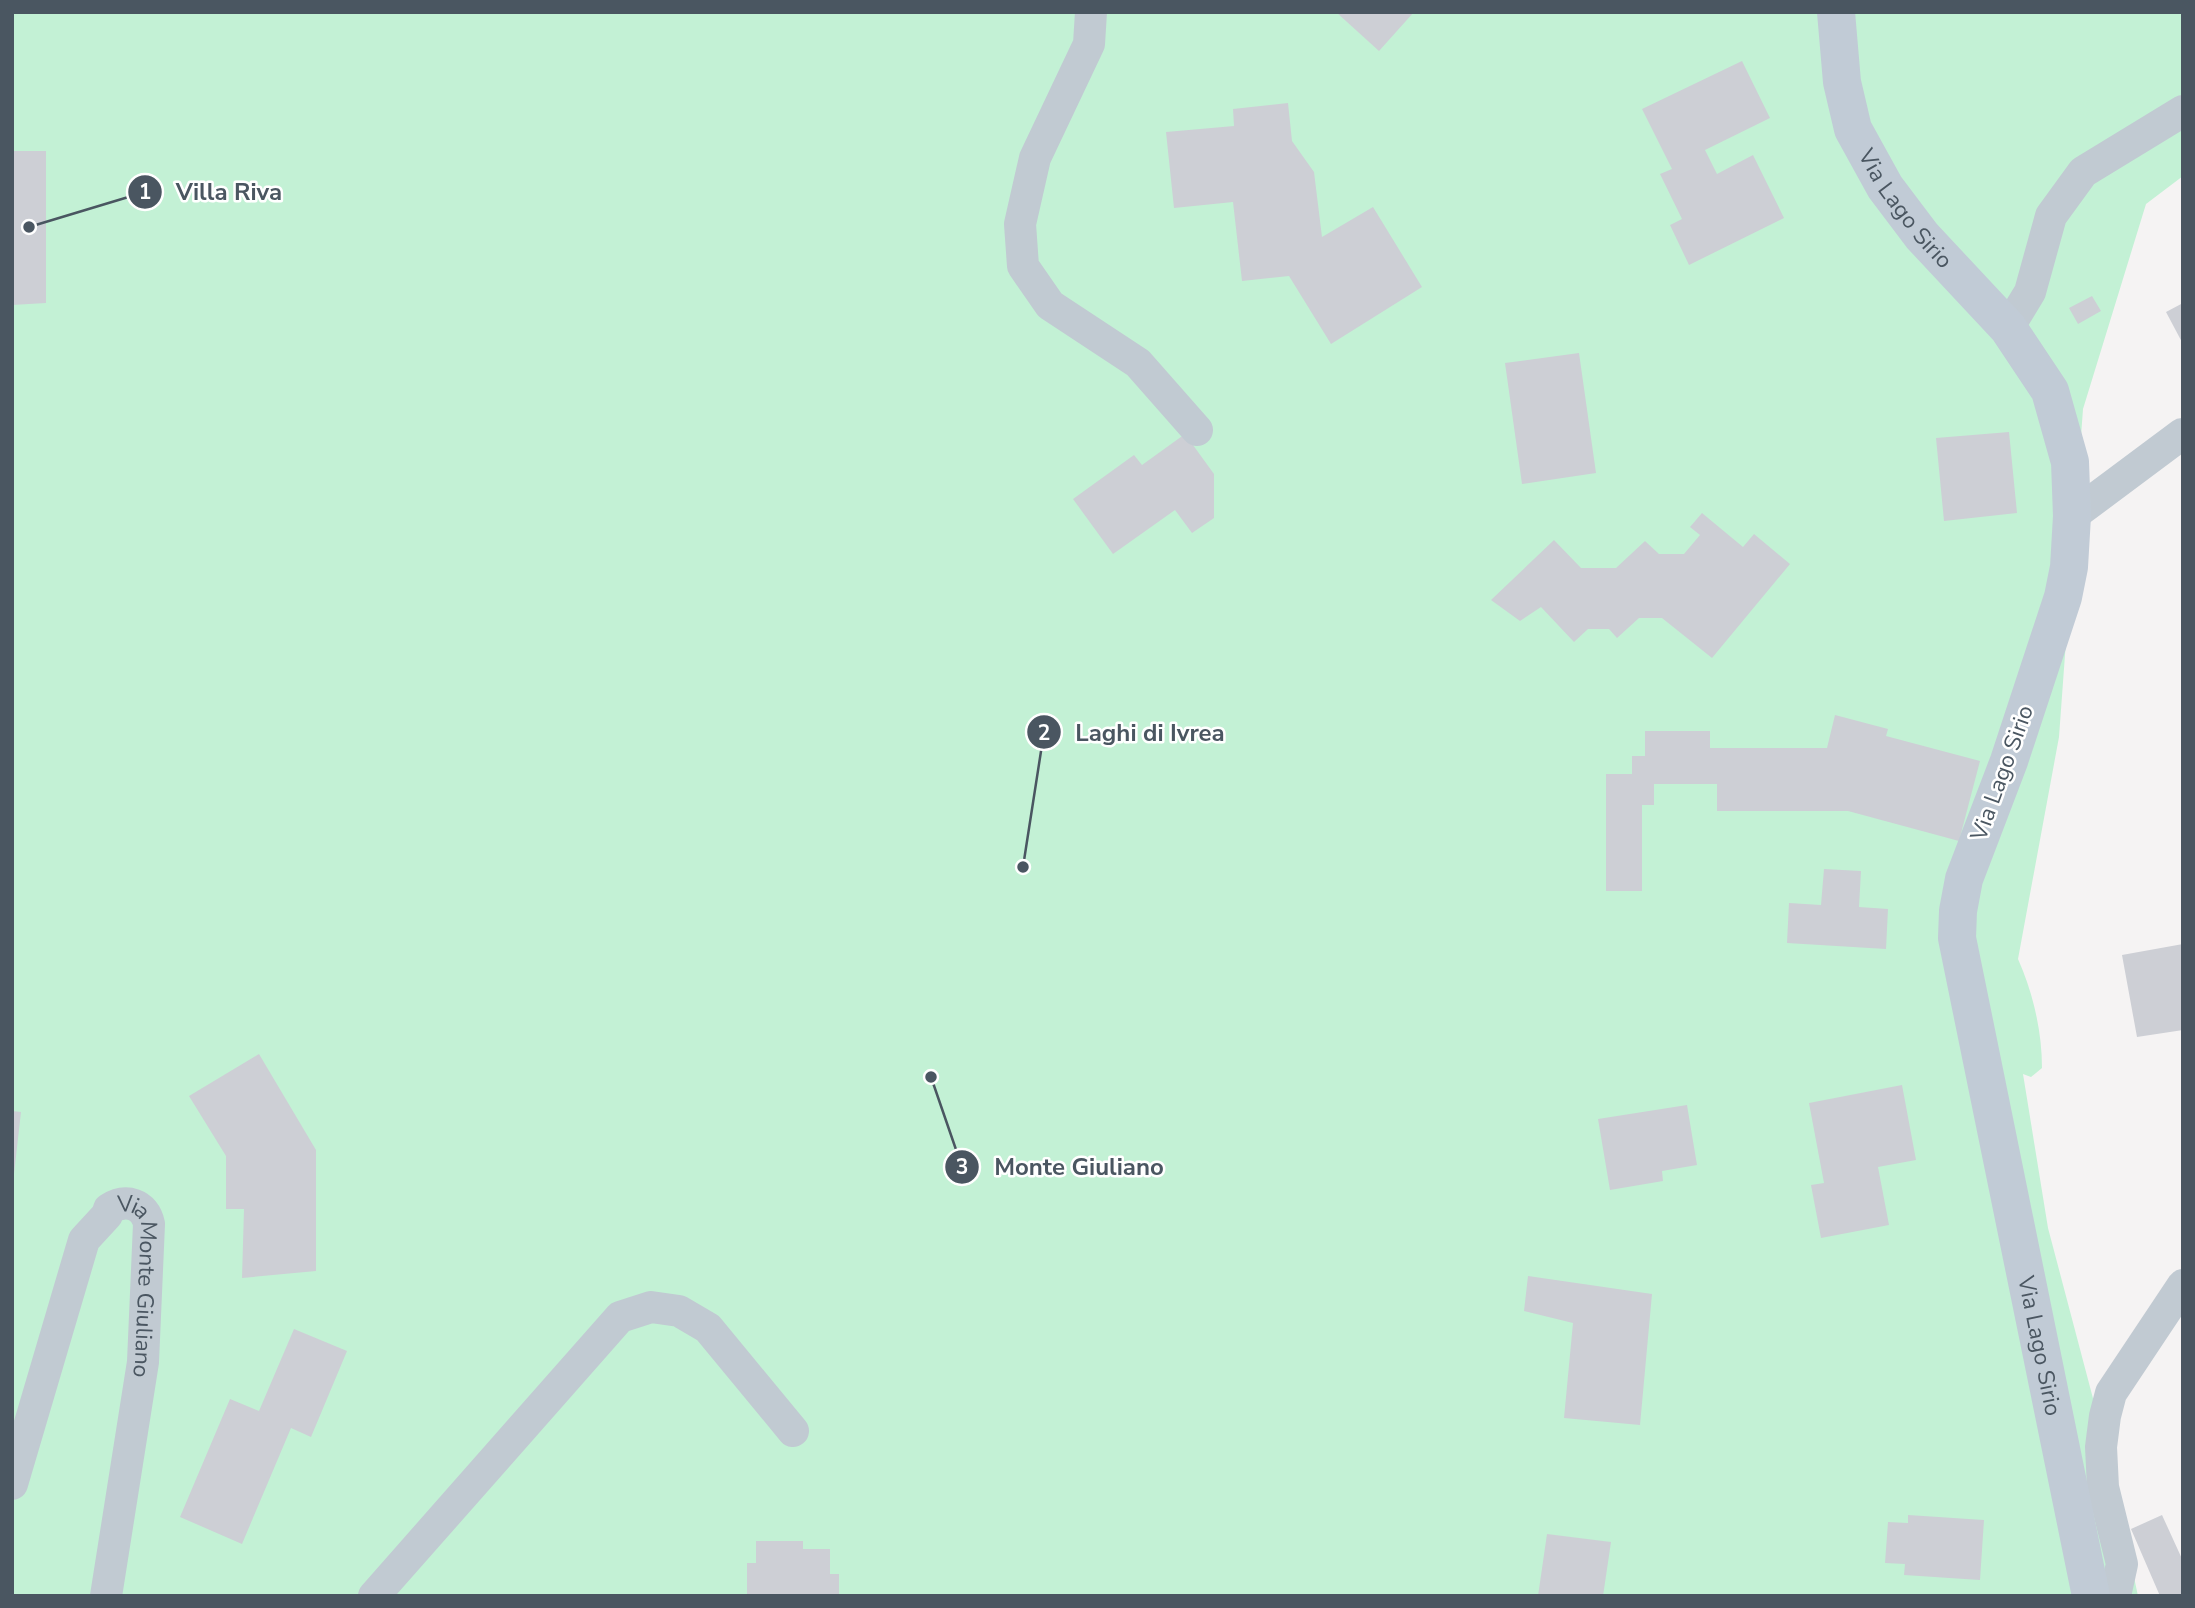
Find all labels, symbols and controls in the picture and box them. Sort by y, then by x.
street label: Via Lago Sirio [1851,142,1960,275]
callout: Villa Riva [127,169,297,214]
text: Villa Riva [175,176,282,208]
text: 1 [139,178,151,206]
street label: Via Lago Sirio [1963,701,2041,846]
callout: Laghi di Ivrea [1027,710,1239,755]
text: Laghi di Ivrea [1075,717,1225,749]
text: 2 [1038,719,1050,747]
callout: Monte Giuliano [945,1144,1178,1189]
text: Monte Giuliano [994,1151,1164,1183]
text: 3 [956,1153,968,1181]
street label: Via Monte Giuliano [116,1188,165,1380]
street label: Via Lago Sirio [2010,1272,2069,1419]

